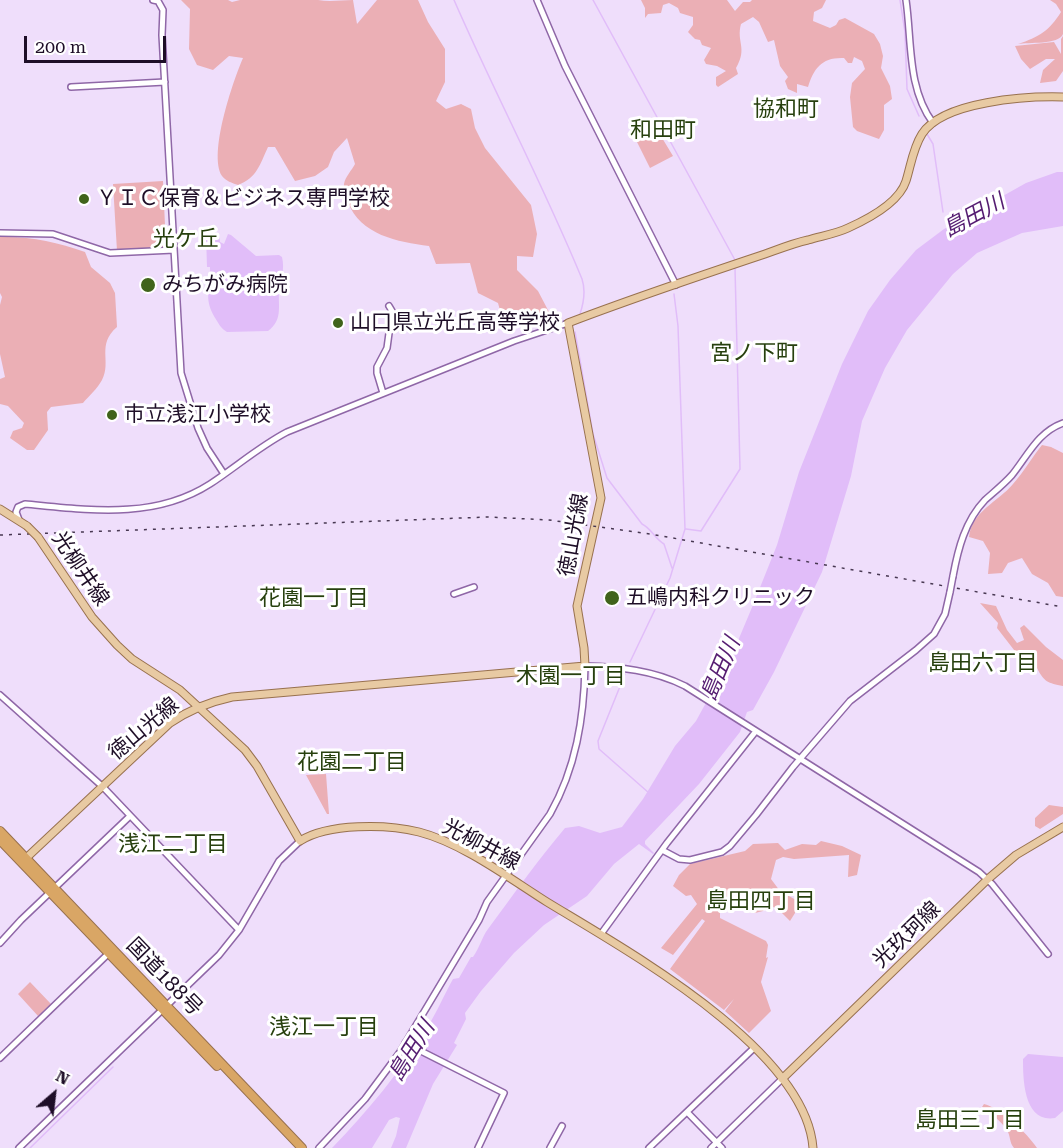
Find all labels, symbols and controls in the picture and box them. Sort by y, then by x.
scale bar [27,24,170,62]
text: 200 m [35,36,86,57]
district label: 協和町 [753,97,819,123]
district label: 和田町 [630,118,696,144]
place label: ＹＩＣ保育＆ビジネス専門学校 [96,186,390,212]
water label: 島田川 [939,189,1009,243]
marker: ＹＩＣ保育＆ビジネス専門学校 [77,192,91,206]
district label: 光ケ丘 [153,227,219,253]
place label: みちがみ病院 [162,272,288,298]
marker: みちがみ病院 [139,276,157,294]
place label: 山口県立光丘高等学校 [350,310,560,336]
marker: 山口県立光丘高等学校 [331,316,345,330]
district label: 宮ノ下町 [710,341,798,367]
place label: 市立浅江小学校 [124,402,271,428]
marker: 市立浅江小学校 [105,408,119,422]
street label: 徳山光線 [554,491,594,579]
street label: 光柳井線 [46,527,114,611]
place label: 五嶋内科クリニック [626,585,815,611]
district label: 花園一丁目 [259,586,369,612]
marker: 五嶋内科クリニック [603,589,621,607]
water label: 島田川 [696,633,746,705]
district label: 島田六丁目 [928,651,1038,677]
district label: 木園一丁目 [516,664,626,690]
street label: 徳山光線 [104,692,184,766]
district label: 花園二丁目 [297,750,407,776]
street label: 光柳井線 [438,814,524,876]
district label: 浅江二丁目 [118,832,228,858]
district label: 島田四丁目 [706,889,816,915]
street label: 光玖珂線 [868,897,946,973]
street label: 国道188号 [121,933,207,1021]
district label: 浅江一丁目 [269,1015,379,1041]
water label: 島田川 [383,1016,441,1086]
north arrow [24,1064,84,1124]
text: N [53,1066,73,1089]
district label: 島田三丁目 [915,1108,1025,1134]

